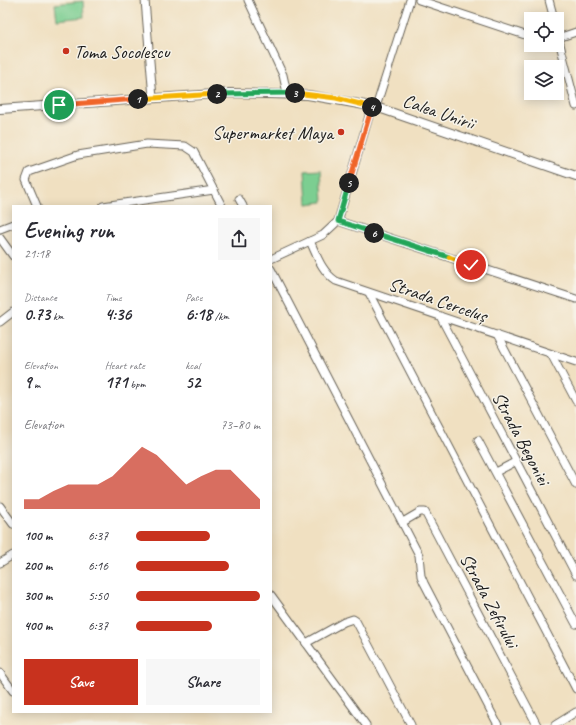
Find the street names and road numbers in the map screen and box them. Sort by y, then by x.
street label: Calea Unirii [400,89,480,136]
street label: Strada Cerceluș [385,272,492,329]
street label: Strada Begoniei [487,388,557,491]
street label: Strada Zefirului [454,549,525,654]

